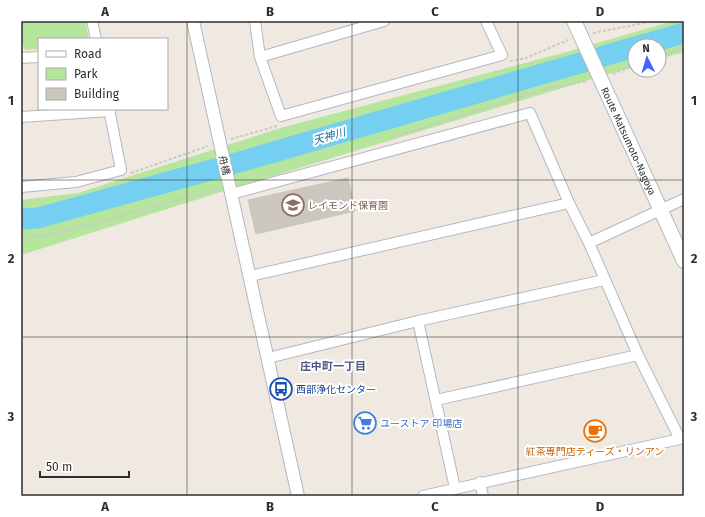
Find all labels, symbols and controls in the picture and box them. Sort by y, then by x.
text: A [100,4,109,19]
text: B [266,4,274,19]
text: C [431,4,439,19]
text: D [596,4,605,19]
legend [38,38,168,110]
north arrow [627,38,667,78]
text: N [642,42,650,55]
text: Road [74,47,102,61]
text: Park [74,67,98,81]
street label: Route Matsumoto-Nagoya [598,85,658,197]
text: Building [74,87,120,101]
text: 1 [8,93,14,108]
text: 1 [691,93,697,108]
water label: 天神川 [311,125,348,147]
street label: 舟橋 [216,154,232,176]
school or university icon: レイモンド保育園 [280,192,306,218]
place label: レイモンド保育園 [308,200,388,212]
text: 2 [8,251,15,266]
text: 2 [691,251,698,266]
district label: 庄中町一丁目 [300,360,366,373]
bus stop icon: 西部浄化センター [268,376,294,402]
place label: 西部浄化センター [296,384,376,396]
text: 3 [7,409,15,424]
text: 3 [690,409,698,424]
supermarket icon: ユーストア 印場店 [352,410,378,436]
place label: ユーストア 印場店 [380,418,462,430]
cafe icon: 紅茶専門店ティーズ・リンアン [582,418,608,444]
place label: 紅茶専門店ティーズ・リンアン [526,446,664,458]
scale bar [40,453,129,479]
text: 50 m [46,460,72,474]
text: A [100,499,109,514]
text: B [266,499,274,514]
text: C [431,499,439,514]
text: D [596,499,605,514]

